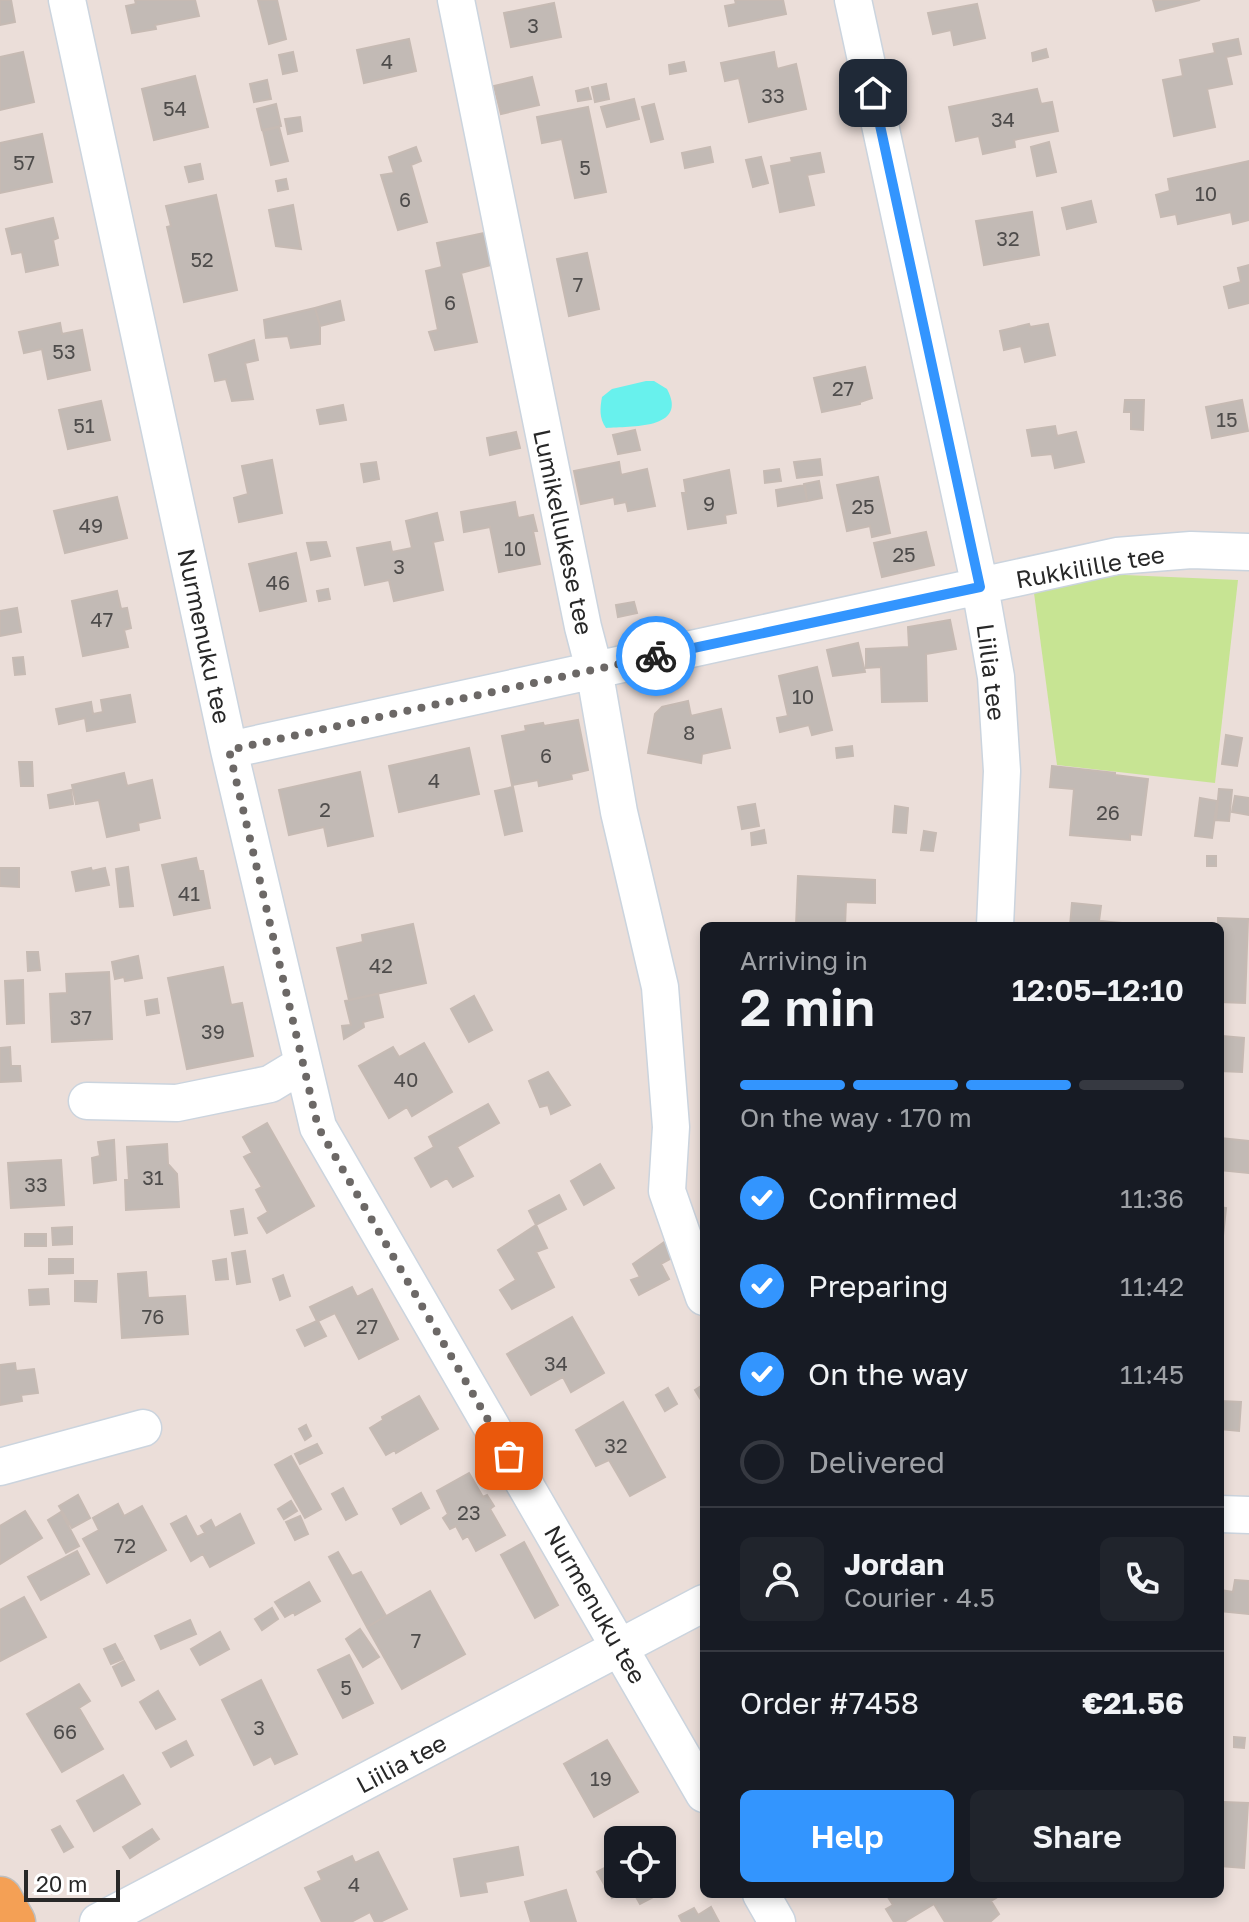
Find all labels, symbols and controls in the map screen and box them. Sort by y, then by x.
house number: 3 [527,13,539,37]
house number: 4 [381,49,393,73]
pin [839,59,907,127]
icon: home [851,71,895,115]
house number: 33 [761,83,785,107]
house number: 54 [163,96,187,120]
house number: 34 [991,107,1015,131]
house number: 57 [13,150,35,174]
house number: 5 [579,155,591,179]
house number: 10 [1195,181,1217,205]
house number: 6 [399,187,411,211]
house number: 32 [996,226,1020,250]
house number: 52 [190,247,214,271]
house number: 7 [573,272,583,296]
house number: 6 [444,290,456,314]
house number: 53 [52,339,76,363]
house number: 27 [832,376,854,400]
house number: 15 [1216,407,1238,431]
house number: 51 [73,413,95,437]
street label: Lumikellukese tee [528,427,600,637]
house number: 9 [703,491,715,515]
house number: 25 [851,494,875,518]
house number: 49 [79,513,103,537]
house number: 10 [504,536,526,560]
street label: Rukkilille tee [1013,539,1167,593]
house number: 25 [892,542,916,566]
street label: Nurmenuku tee [172,546,238,726]
house number: 3 [393,554,405,578]
house number: 46 [266,570,290,594]
house number: 47 [91,607,113,631]
courier [616,616,696,696]
street label: Liilia tee [972,622,1012,722]
icon: bike [634,634,678,678]
house number: 10 [792,684,814,708]
house number: 8 [683,720,695,744]
house number: 6 [540,743,552,767]
house number: 4 [428,768,440,792]
house number: 2 [319,797,331,821]
house number: 26 [1096,800,1120,824]
house number: 41 [178,881,200,905]
text: Arriving in [740,945,868,976]
house number: 42 [369,953,393,977]
text: 12:05–12:10 [1012,972,1184,1008]
text: 2 min [740,975,875,1037]
house number: 37 [70,1005,92,1029]
house number: 39 [201,1019,225,1043]
house number: 40 [394,1067,418,1091]
text: On the way · 170 m [740,1102,972,1133]
house number: 31 [142,1165,164,1189]
house number: 33 [24,1172,48,1196]
icon: check [740,1176,784,1220]
text: Confirmed [808,1180,958,1216]
text: 11:36 [1120,1183,1184,1214]
icon: check [740,1264,784,1308]
text: Preparing [808,1268,949,1304]
text: 11:42 [1120,1271,1184,1302]
house number: 76 [142,1304,164,1328]
house number: 27 [356,1314,378,1338]
house number: 34 [544,1351,568,1375]
icon: check [740,1352,784,1396]
text: On the way [808,1356,968,1392]
text: 11:45 [1120,1359,1184,1390]
pin [475,1422,543,1490]
house number: 32 [604,1433,628,1457]
icon: bag [487,1434,531,1478]
text: Delivered [808,1444,945,1480]
house number: 23 [457,1500,481,1524]
street label: Nurmenuku tee [539,1520,653,1688]
house number: 72 [114,1533,136,1557]
button: person [740,1537,824,1621]
button: phone [1100,1537,1184,1621]
text: Jordan [844,1546,944,1582]
text: Courier · 4.5 [844,1582,995,1613]
house number: 7 [411,1628,421,1652]
house number: 5 [340,1675,352,1699]
text: Order #7458 [740,1685,919,1721]
text: €21.56 [1082,1685,1184,1721]
house number: 3 [253,1715,265,1739]
house number: 66 [53,1719,77,1743]
street label: Liilia tee [351,1727,451,1799]
house number: 19 [590,1766,612,1790]
button: Help [740,1790,954,1882]
button: Share [970,1790,1184,1882]
map controls [604,1826,676,1898]
button: locate [604,1826,676,1898]
scale bar [24,1866,120,1902]
text: 20 m [36,1870,87,1897]
house number: 4 [348,1872,360,1896]

